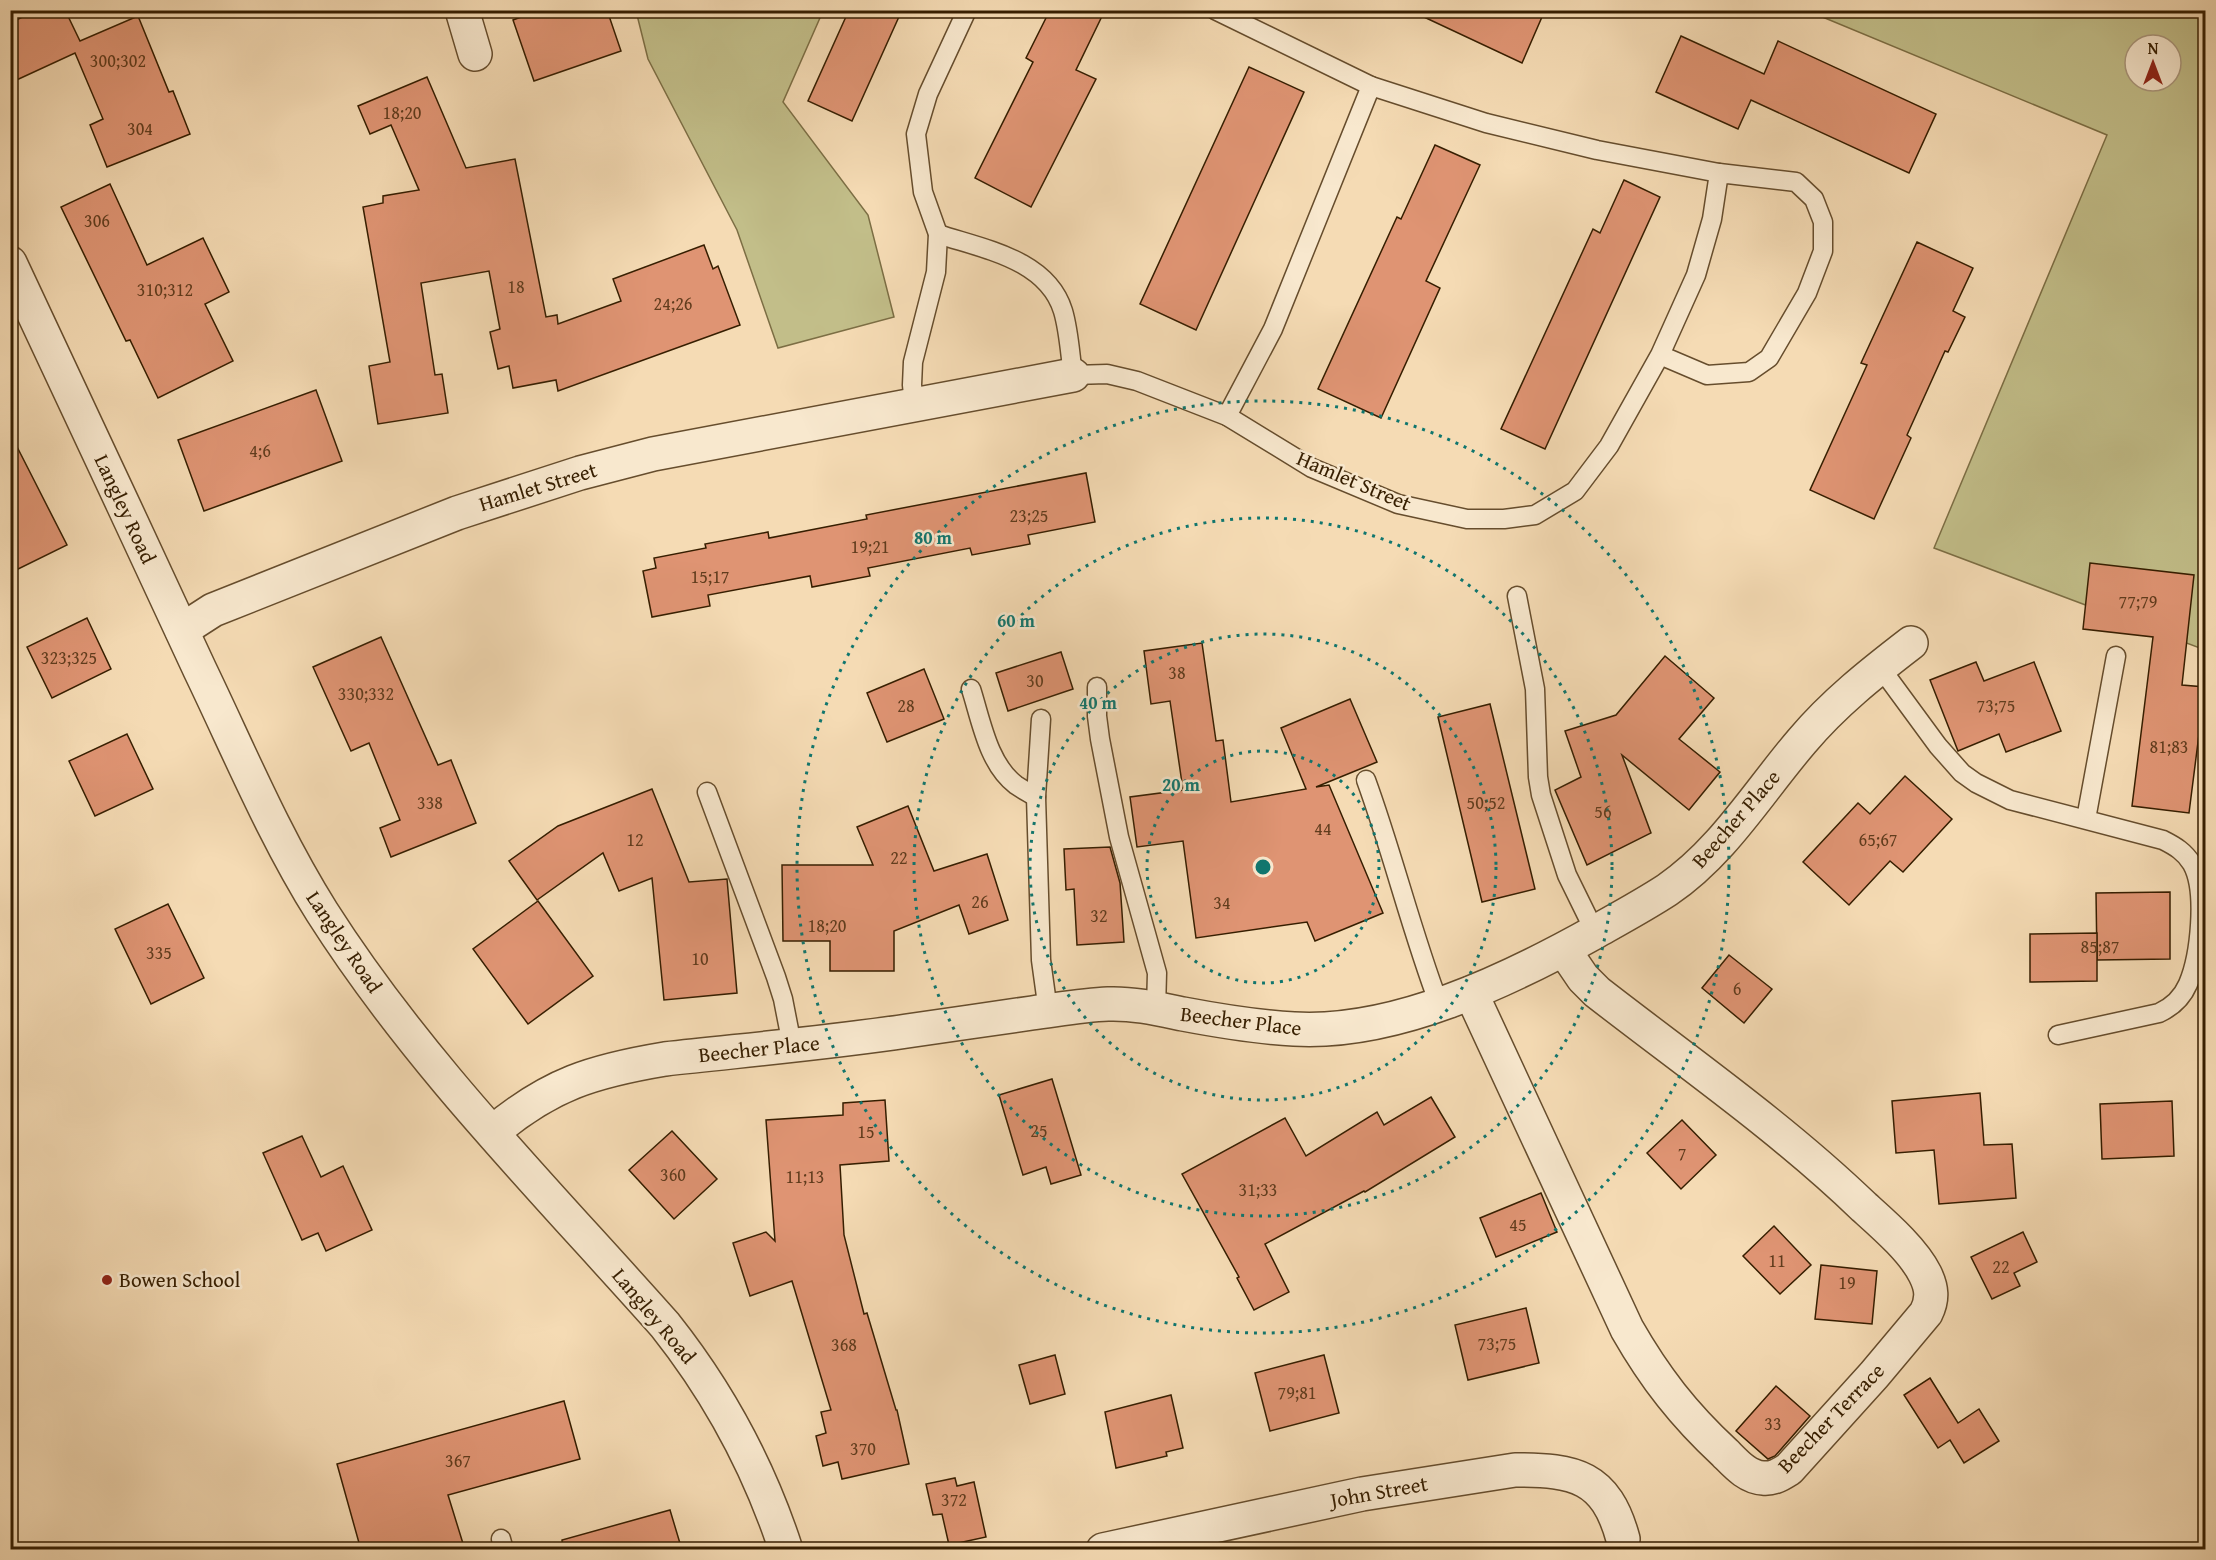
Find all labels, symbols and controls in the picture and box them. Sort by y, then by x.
north arrow [2123,33,2183,93]
text: N [2148,36,2159,60]
house number: 300;302 [90,47,146,74]
house number: 18;20 [382,99,422,126]
house number: 304 [127,115,153,142]
house number: 306 [84,207,110,234]
house number: 18 [507,273,525,300]
house number: 310;312 [137,276,193,303]
house number: 24;26 [653,290,693,317]
house number: 4;6 [249,437,271,464]
street label: Hamlet Street [1292,442,1417,519]
street label: Langley Road [87,449,165,569]
street label: Hamlet Street [475,454,601,519]
house number: 23;25 [1009,502,1049,529]
text: 80 m [914,524,953,551]
house number: 19;21 [850,533,890,560]
house number: 15;17 [690,563,730,590]
house number: 77;79 [2118,588,2158,615]
text: 60 m [997,607,1036,634]
house number: 323;325 [41,644,97,671]
house number: 38 [1168,659,1186,686]
house number: 30 [1026,667,1044,694]
house number: 330;332 [338,680,394,707]
text: 40 m [1079,689,1118,716]
house number: 28 [897,692,915,719]
house number: 73;75 [1976,692,2016,719]
house number: 81;83 [2149,733,2189,760]
street label: Beecher Place [1684,762,1787,875]
text: 20 m [1162,771,1201,798]
house number: 338 [417,789,443,816]
house number: 50;52 [1466,789,1506,816]
house number: 56 [1594,798,1612,825]
house number: 44 [1314,815,1332,842]
house number: 12 [626,826,644,853]
house number: 65;67 [1858,826,1898,853]
house number: 22 [890,844,908,871]
centre of rings [1253,857,1273,877]
street label: Langley Road [299,884,390,1000]
house number: 26 [971,888,989,915]
house number: 34 [1213,889,1231,916]
house number: 32 [1090,902,1108,929]
house number: 18;20 [807,912,847,939]
house number: 85;87 [2080,933,2120,960]
house number: 335 [146,939,172,966]
house number: 10 [691,945,709,972]
house number: 6 [1733,975,1741,1002]
street label: Beecher Place [1179,998,1304,1043]
street label: Beecher Place [697,1027,821,1070]
house number: 25 [1030,1117,1048,1144]
house number: 15 [857,1118,875,1145]
house number: 7 [1678,1140,1686,1167]
house number: 360 [660,1161,686,1188]
house number: 11;13 [785,1163,825,1190]
house number: 31;33 [1238,1176,1278,1203]
house number: 45 [1509,1211,1527,1238]
house number: 11 [1768,1247,1786,1274]
house number: 22 [1992,1253,2010,1280]
street label: Langley Road [605,1261,704,1371]
place label: Bowen School [119,1264,241,1295]
house number: 19 [1838,1269,1856,1296]
marker: Bowen School [100,1273,114,1287]
house number: 73;75 [1477,1330,1517,1357]
house number: 368 [831,1331,857,1358]
street label: Beecher Terrace [1770,1356,1891,1480]
house number: 79;81 [1277,1379,1317,1406]
house number: 33 [1764,1410,1782,1437]
house number: 370 [850,1435,876,1462]
house number: 367 [445,1447,471,1474]
street label: John Street [1325,1468,1431,1516]
house number: 372 [941,1486,967,1513]

